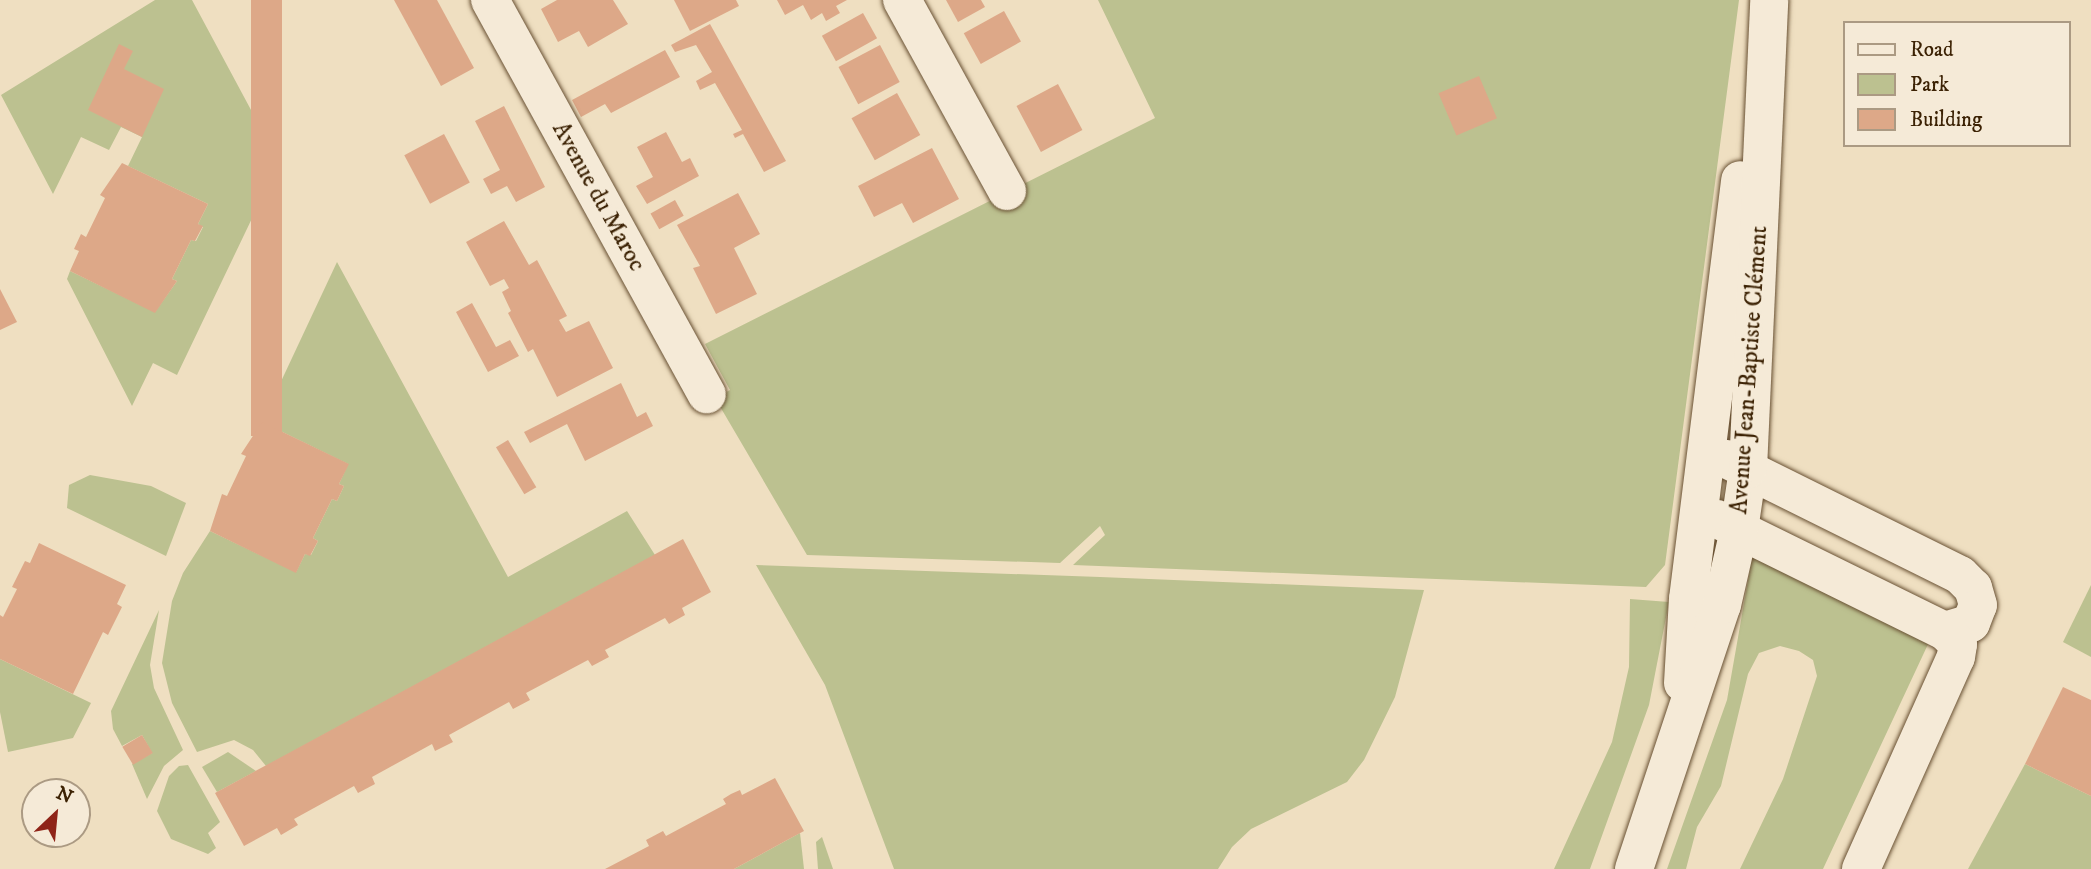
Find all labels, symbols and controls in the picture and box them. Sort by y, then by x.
legend [1842,21,2070,147]
text: Road [1910,37,1954,63]
text: Park [1910,72,1949,98]
text: Building [1910,107,1982,133]
street label: Avenue du Maroc [545,117,651,277]
street label: Avenue Jean-Baptiste Clément [1726,225,1774,515]
north arrow [21,778,91,848]
text: N [52,782,77,809]

